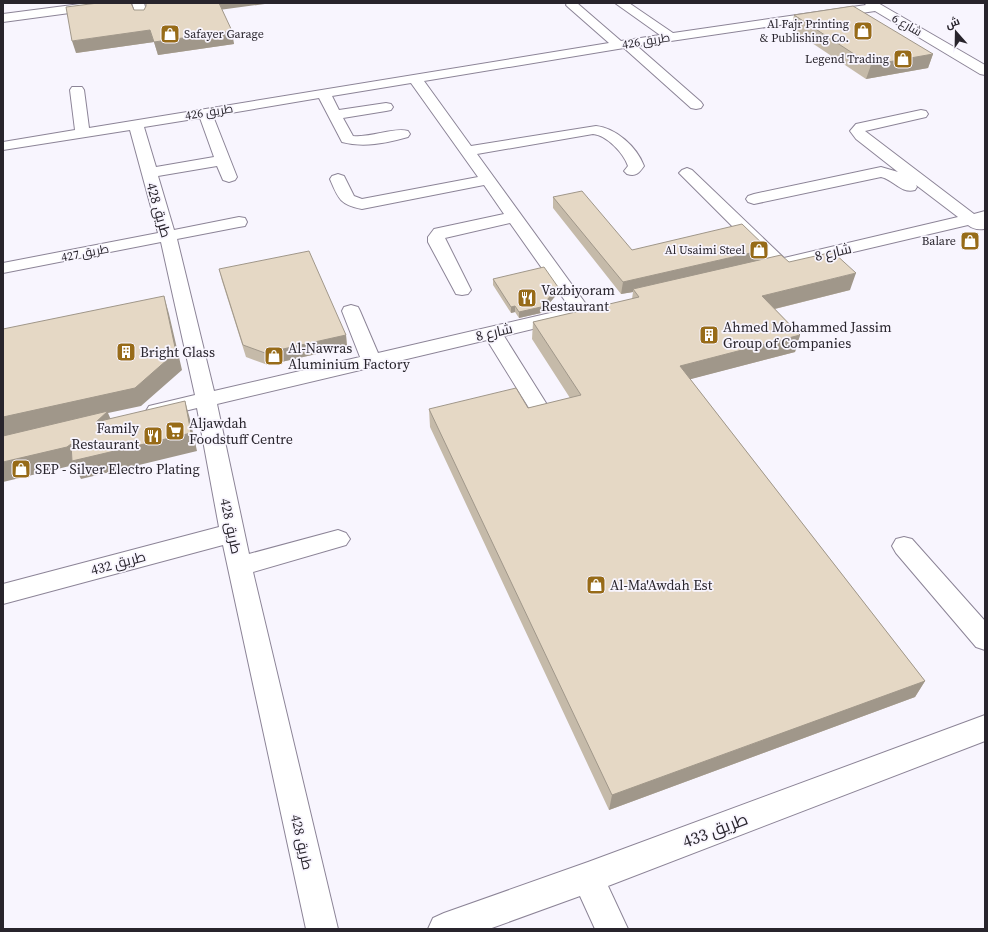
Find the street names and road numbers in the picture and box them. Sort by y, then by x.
street label: شارع 6 [889,10,925,40]
street label: طريق 426 [621,29,671,53]
street label: طريق 426 [184,100,234,124]
street label: طريق 428 [142,180,176,240]
street label: شارع 8 [813,238,853,266]
street label: طريق 427 [60,241,110,265]
street label: شارع 8 [474,318,514,346]
street label: طريق 428 [215,496,247,556]
street label: طريق 432 [88,546,148,580]
street label: طريق 433 [679,807,751,853]
street label: طريق 428 [286,812,318,872]

